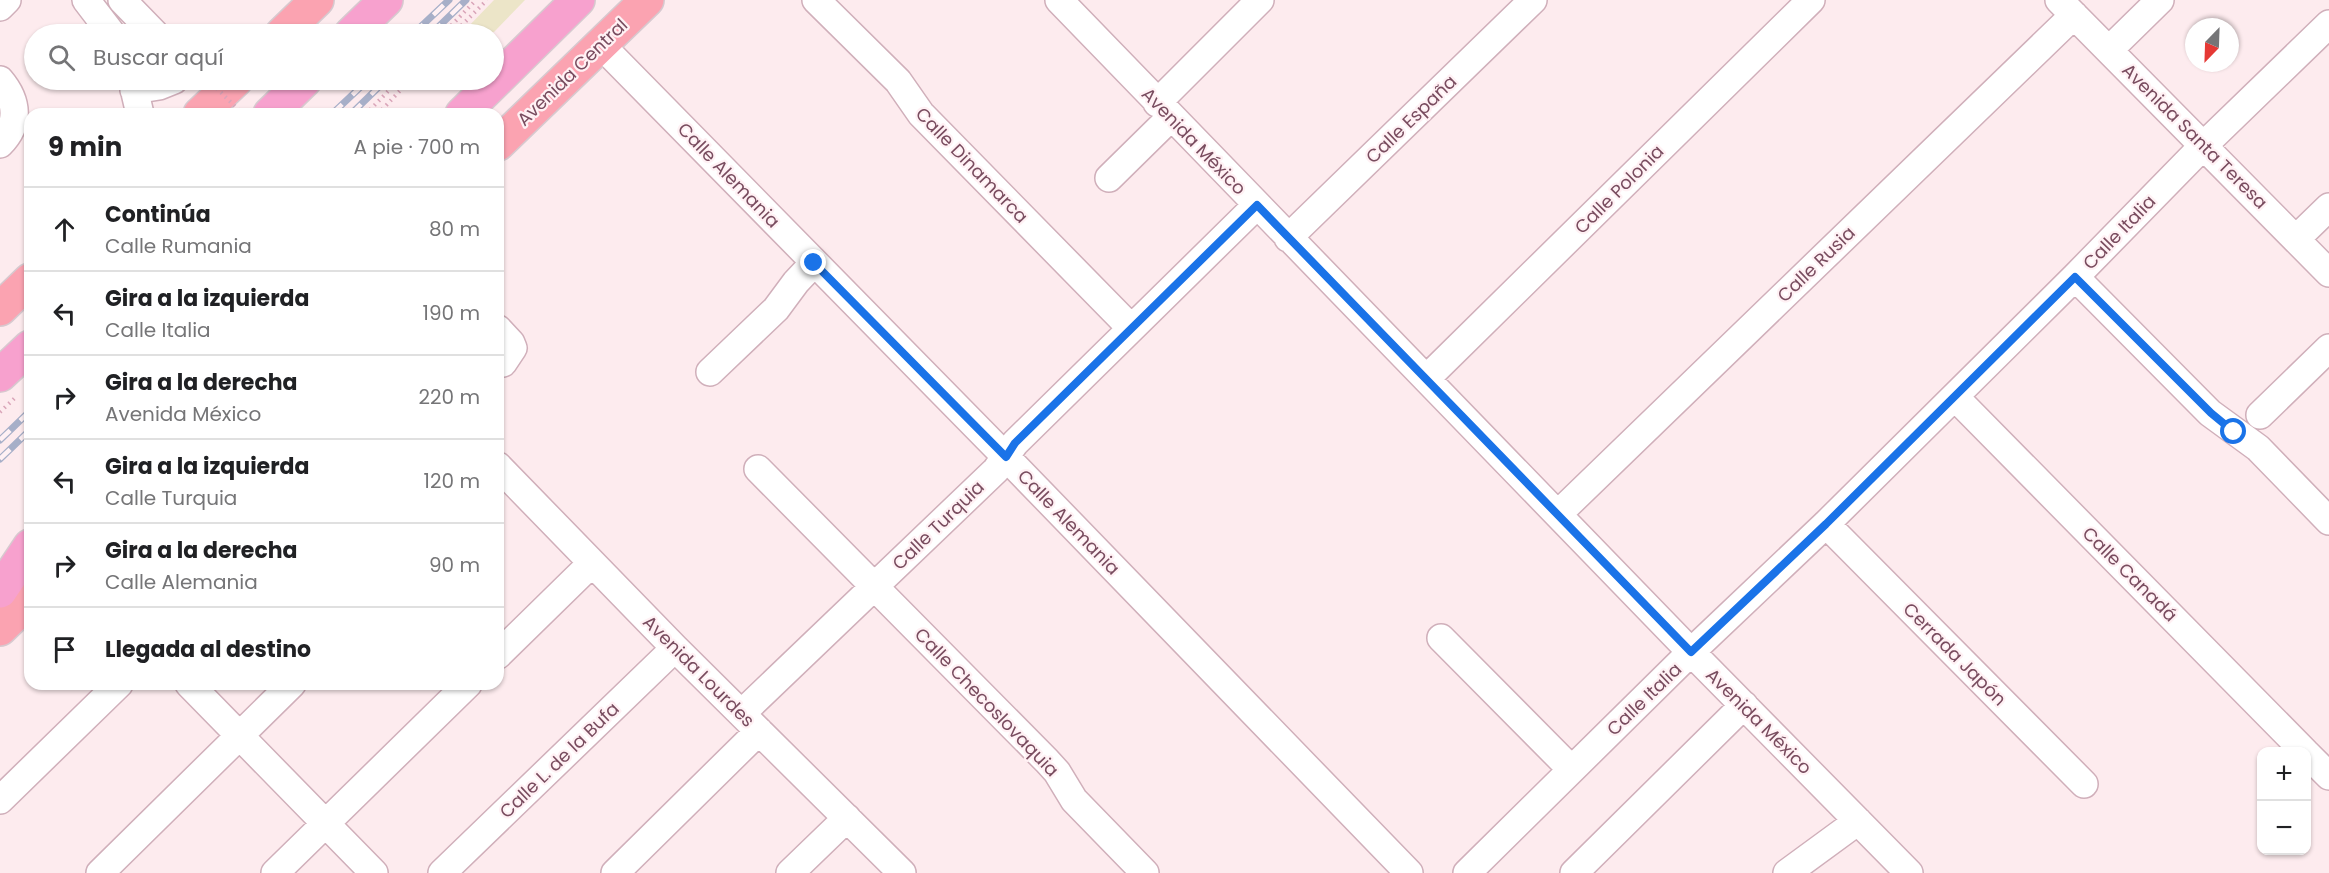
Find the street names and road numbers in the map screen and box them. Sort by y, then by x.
street label: Avenida Central [511,13,633,131]
street label: Avenida Santa Teresa [2117,58,2273,214]
street label: Calle España [1360,69,1462,169]
street label: Avenida México [1136,82,1252,200]
street label: Calle Dinamarca [910,102,1034,228]
street label: Calle Alemania [672,117,786,233]
street label: Calle Polonia [1569,139,1669,239]
street label: Calle Italia [2077,189,2161,275]
street label: Calle Rusia [1772,221,1860,307]
street label: Calle Alemania [1012,464,1126,580]
street label: Calle Turquia [886,475,990,575]
street label: Calle Canadá [2077,521,2183,627]
street label: Cerrada Japón [1898,597,2012,711]
street label: Avenida Lourdes [638,610,760,732]
street label: Calle Checoslovaquia [909,622,1065,782]
street label: Calle Italia [1601,657,1687,741]
street label: Avenida México [1700,662,1818,780]
street label: Calle L. de la Bufa [494,696,624,824]

